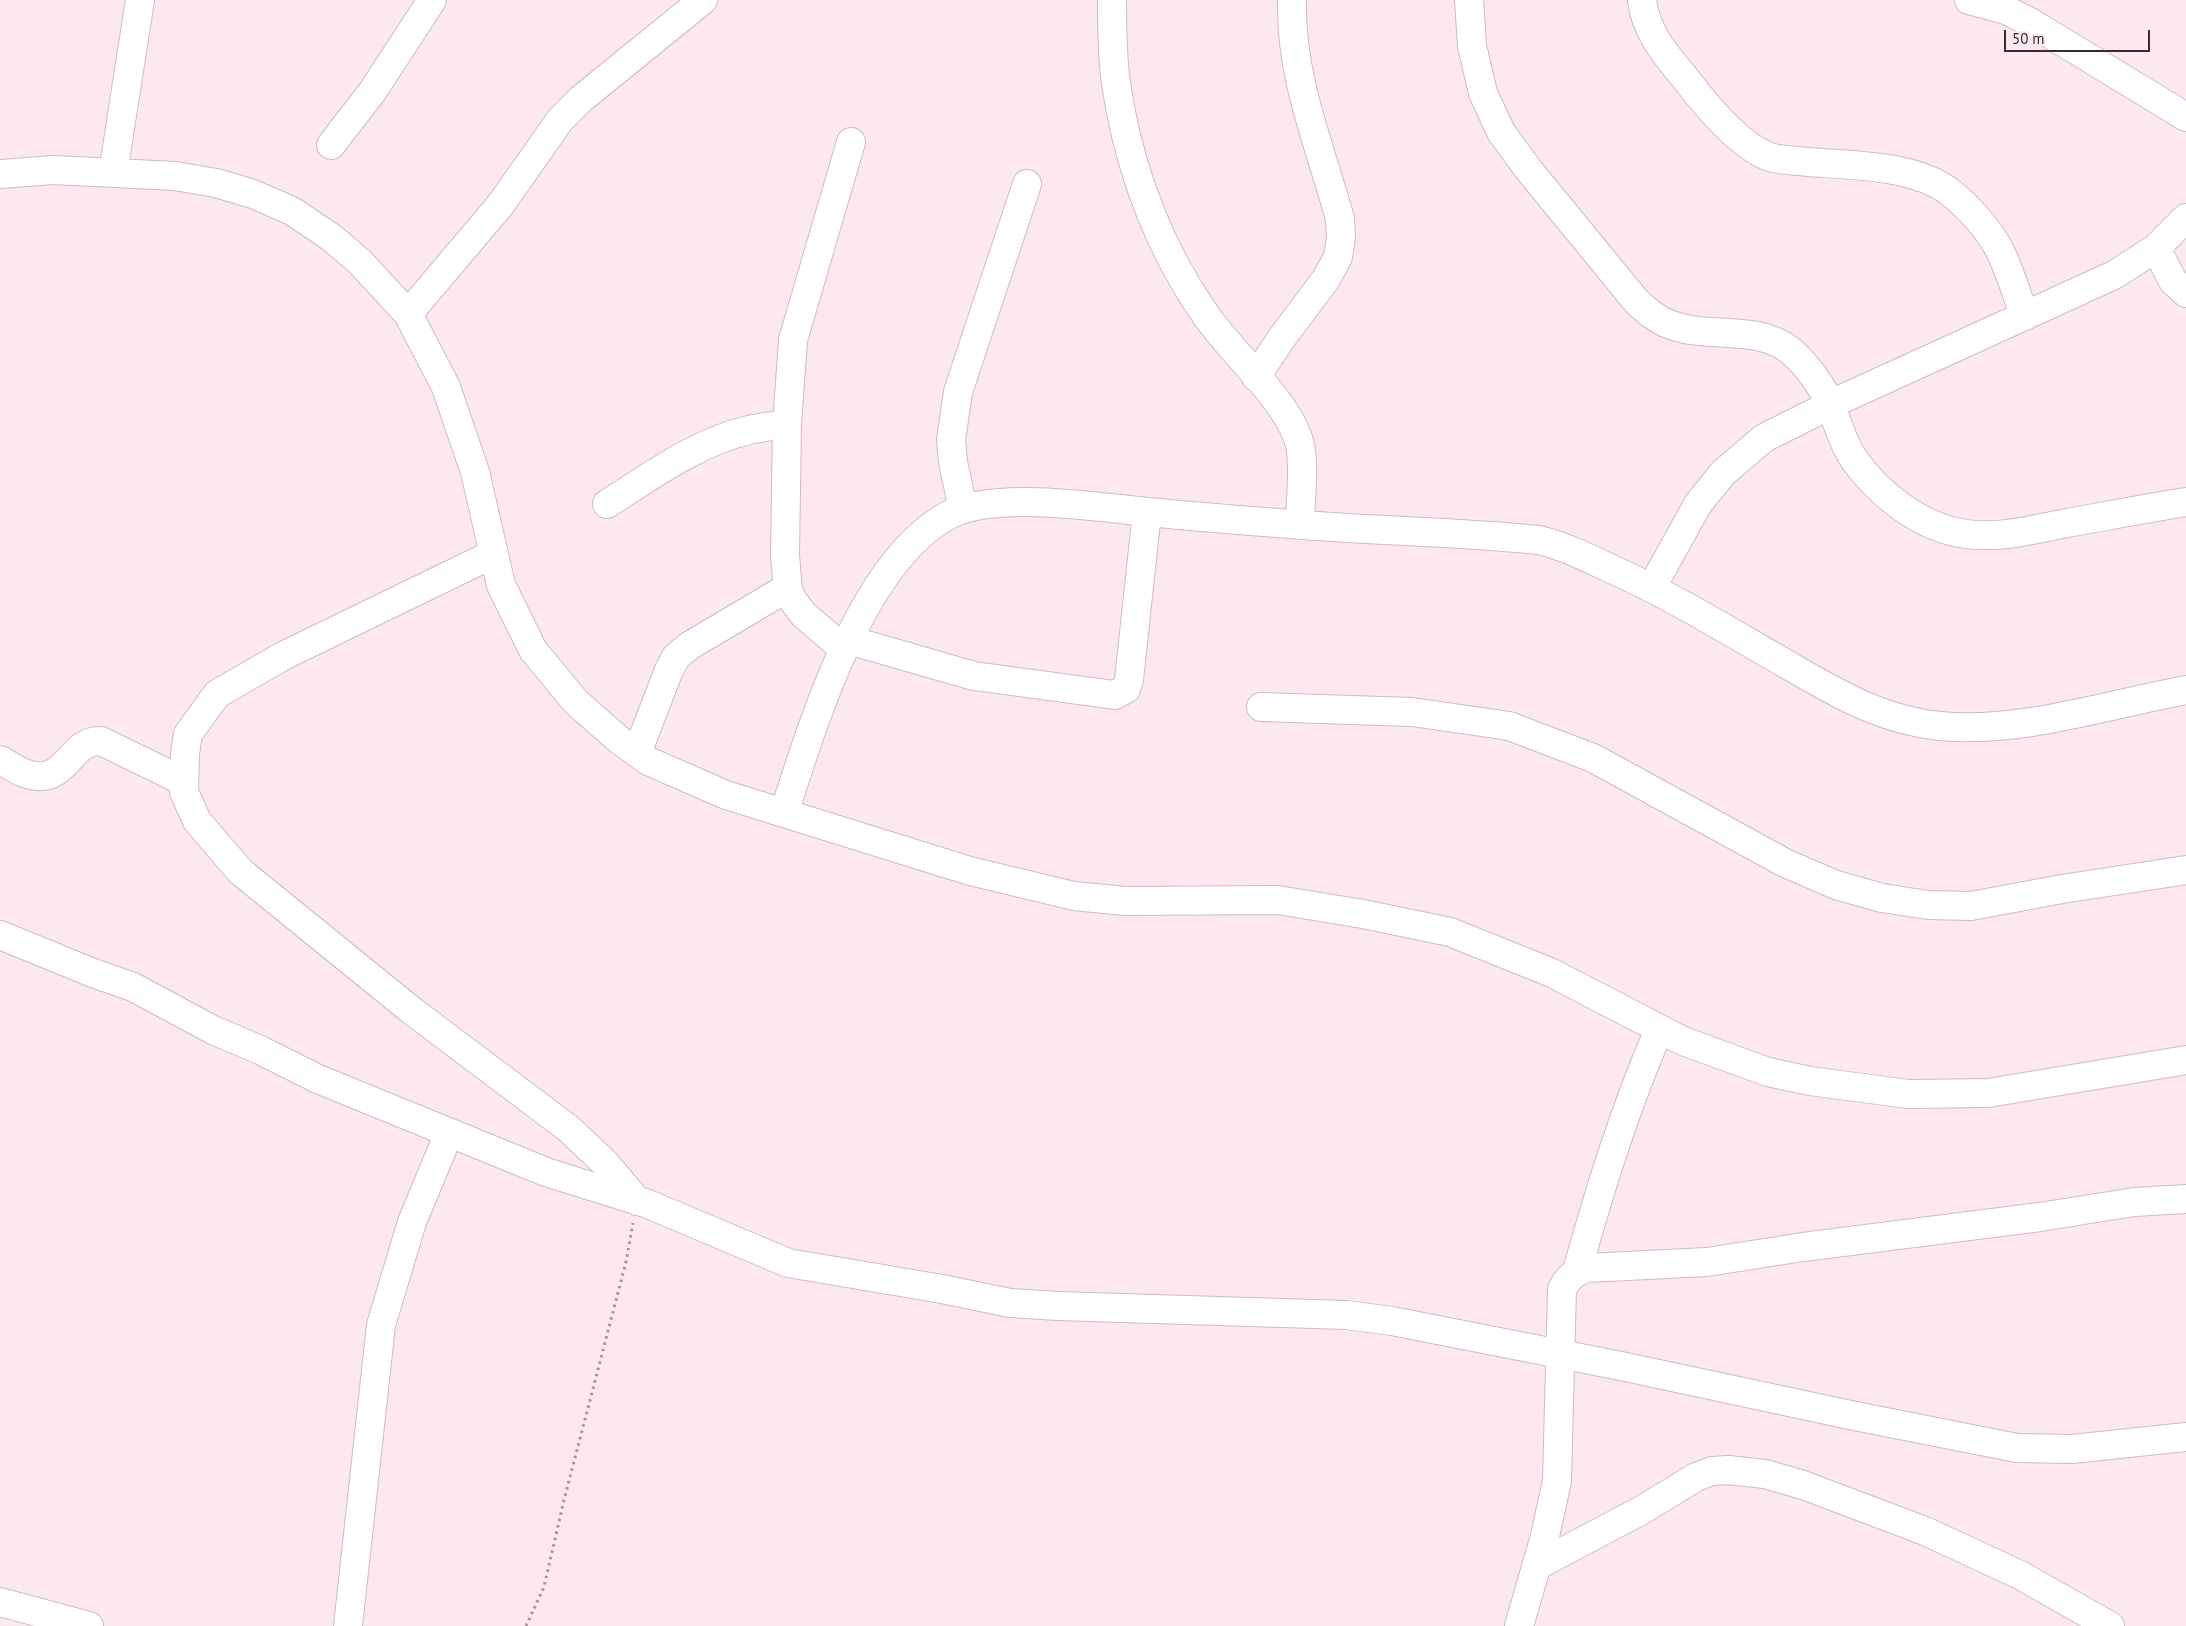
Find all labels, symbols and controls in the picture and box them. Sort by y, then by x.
scale bar [2006,20,2152,52]
text: 50 m [2012,29,2045,48]

